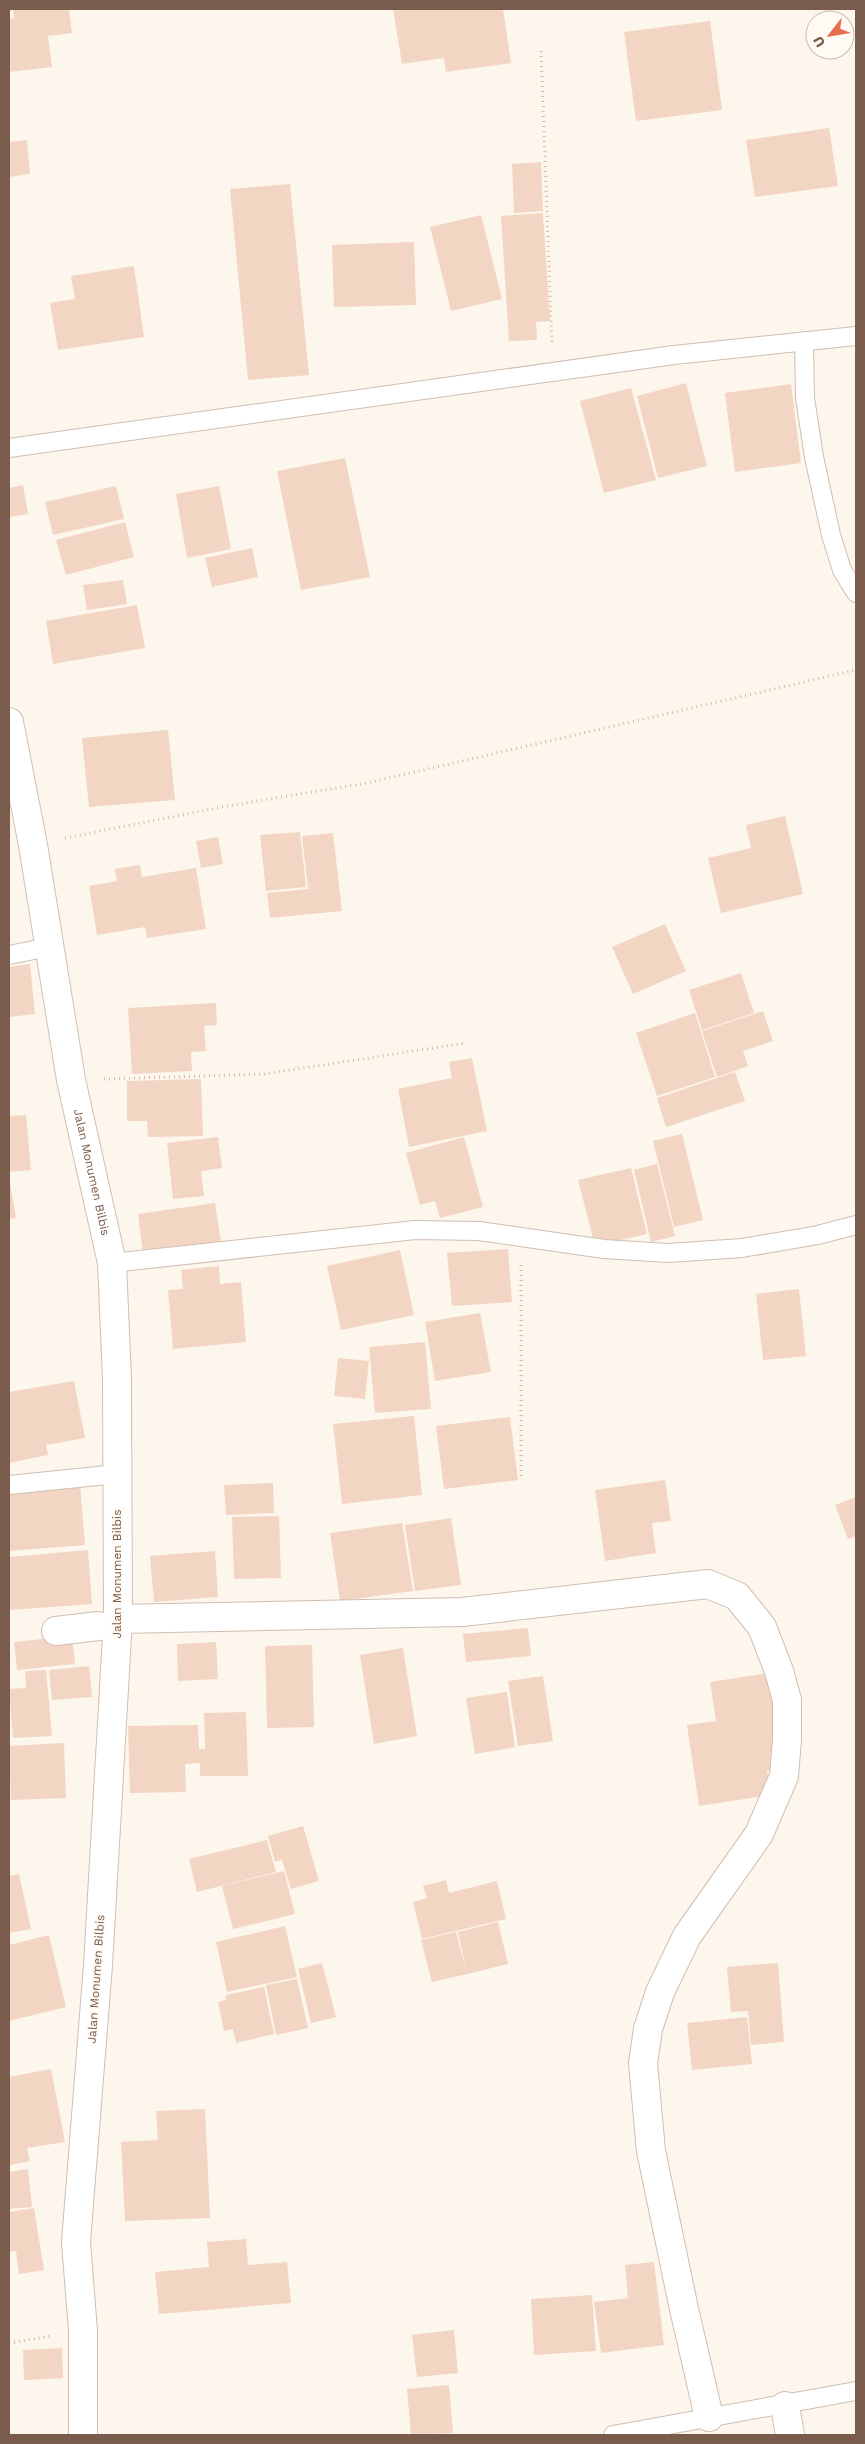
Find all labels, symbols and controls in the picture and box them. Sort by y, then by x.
north arrow [805,10,855,60]
text: U [809,33,828,50]
street label: Jalan Monumen Bilbis [71,1108,113,1237]
street label: Jalan Monumen Bilbis [110,1509,124,1639]
street label: Jalan Monumen Bilbis [85,1914,107,2044]

